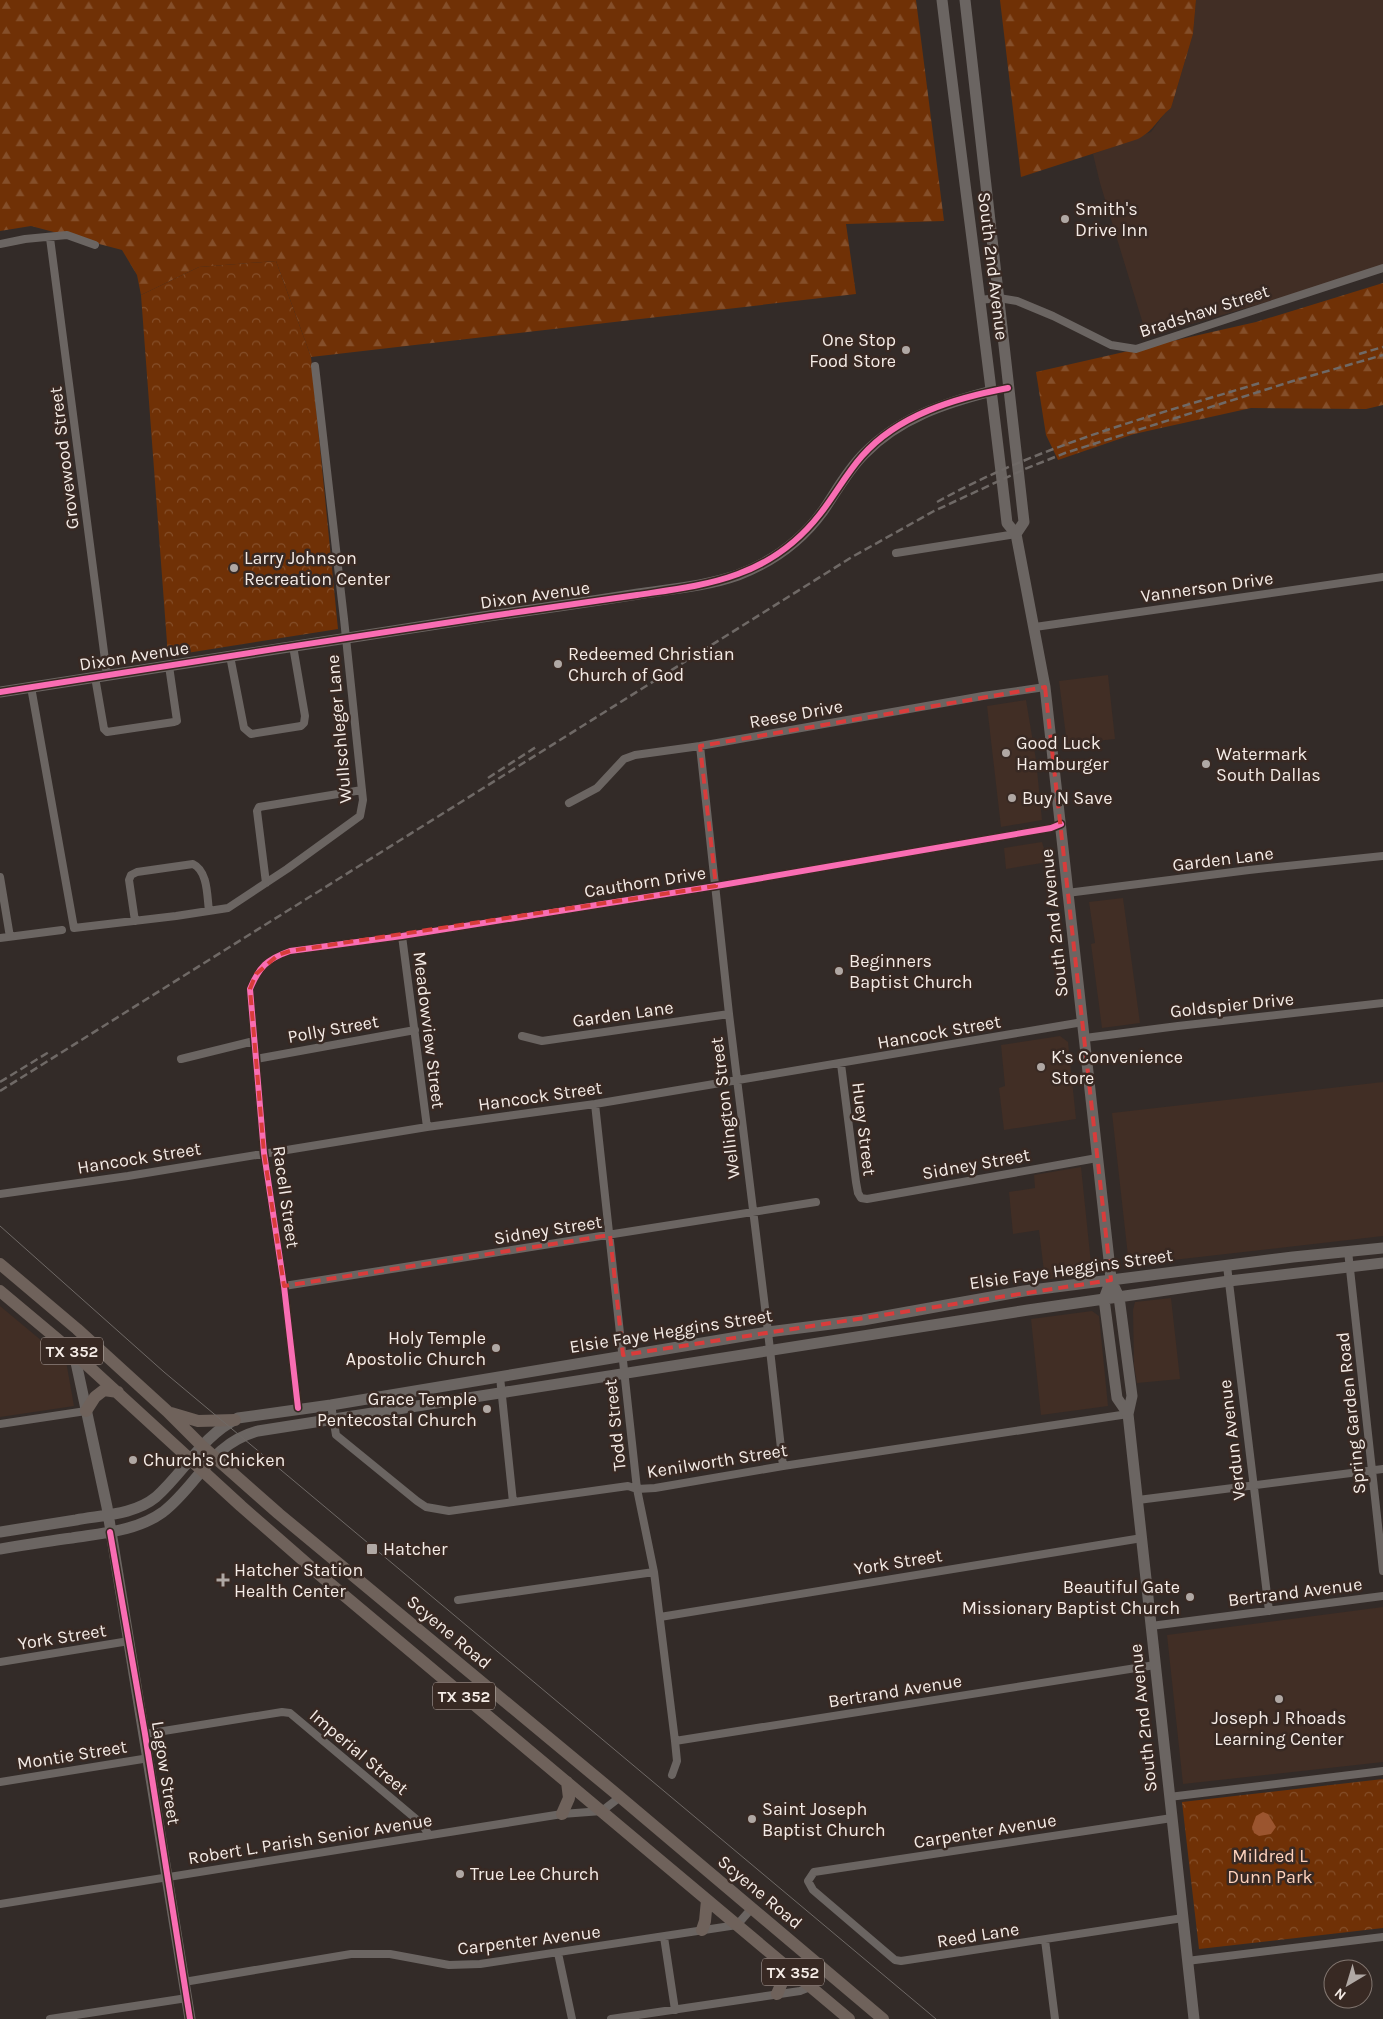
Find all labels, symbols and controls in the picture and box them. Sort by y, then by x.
street label: South 2nd Avenue [973,191,1013,341]
place label: Smith's Drive Inn [1075,198,1148,241]
marker: Smith's Drive Inn [1059,213,1071,225]
street label: Bradshaw Street [1136,280,1272,342]
place label: One Stop Food Store [809,329,896,372]
marker: One Stop Food Store [900,344,912,356]
street label: Grovewood Street [44,385,84,530]
place label: Larry Johnson Recreation Center [244,547,390,590]
marker: Larry Johnson Recreation Center [228,562,240,574]
street label: Vannerson Drive [1139,567,1275,607]
street label: Dixon Avenue [479,576,591,614]
street label: Dixon Avenue [78,636,190,676]
place label: Redeemed Christian Church of God [568,643,735,686]
street label: Wullschleger Lane [322,654,356,804]
marker: Redeemed Christian Church of God [552,658,564,670]
street label: Reese Drive [748,695,844,733]
place label: Good Luck Hamburger [1016,732,1109,775]
place label: Watermark South Dallas [1216,743,1321,786]
marker: Good Luck Hamburger [1000,747,1012,759]
marker: Watermark South Dallas [1200,758,1212,770]
place label: Buy N Save [1022,787,1112,809]
marker: Buy N Save [1006,792,1018,804]
street label: Garden Lane [1171,842,1275,876]
street label: South 2nd Avenue [1035,848,1073,998]
street label: Cauthorn Drive [583,862,707,902]
street label: Meadowview Street [408,950,450,1110]
place label: Beginners Baptist Church [849,950,973,993]
marker: Beginners Baptist Church [833,965,845,977]
street label: Goldspier Drive [1169,988,1295,1022]
street label: Garden Lane [571,996,675,1032]
street label: Polly Street [286,1010,380,1048]
street label: Hancock Street [876,1010,1003,1054]
street label: Wellington Street [705,1036,745,1180]
place label: K's Convenience Store [1051,1046,1183,1089]
marker: K's Convenience Store [1035,1061,1047,1073]
street label: Hancock Street [477,1076,604,1116]
street label: Huey Street [847,1081,881,1177]
street label: Hancock Street [76,1137,203,1179]
street label: Racell Street [268,1144,304,1250]
street label: Sidney Street [920,1144,1032,1184]
street label: Sidney Street [492,1211,604,1249]
street label: Elsie Faye Heggins Street [968,1244,1174,1294]
street label: Elsie Faye Heggins Street [568,1304,774,1358]
place label: Holy Temple Apostolic Church [346,1327,486,1370]
street label: Spring Garden Road [1332,1331,1370,1495]
road number: TX 352 [41,1338,103,1364]
marker: Holy Temple Apostolic Church [490,1342,502,1354]
street label: Todd Street [599,1378,631,1472]
street label: Verdun Avenue [1214,1378,1250,1502]
place label: Grace Temple Pentecostal Church [317,1388,477,1431]
marker: Grace Temple Pentecostal Church [481,1403,493,1415]
street label: Kenilworth Street [645,1439,789,1483]
place label: Church's Chicken [143,1449,285,1471]
marker: Church's Chicken [127,1454,139,1466]
place label: Hatcher [383,1538,448,1560]
marker: Hatcher [365,1542,379,1556]
street label: York Street [852,1544,944,1580]
place label: Hatcher Station Health Center [234,1559,363,1602]
marker: Hatcher Station Health Center [216,1573,230,1587]
street label: Bertrand Avenue [1227,1573,1363,1611]
place label: Beautiful Gate Missionary Baptist Church [962,1576,1180,1619]
street label: Scyene Road [402,1590,496,1674]
marker: Beautiful Gate Missionary Baptist Church [1184,1591,1196,1603]
street label: York Street [16,1619,108,1655]
street label: South 2nd Avenue [1124,1643,1162,1793]
street label: Bertrand Avenue [827,1670,963,1712]
road number: TX 352 [433,1682,495,1710]
marker: Joseph J Rhoads Learning Center [1273,1693,1285,1705]
street label: Imperial Street [305,1704,413,1800]
place label: Joseph J Rhoads Learning Center [1212,1707,1346,1750]
street label: Lagow Street [147,1719,185,1827]
street label: Montie Street [15,1735,129,1775]
place label: Saint Joseph Baptist Church [762,1798,886,1841]
street label: Robert L. Parish Senior Avenue [186,1809,434,1869]
street label: Carpenter Avenue [912,1809,1058,1853]
marker: Saint Joseph Baptist Church [746,1813,758,1825]
park label: Mildred L Dunn Park [1227,1845,1313,1888]
street label: Scyene Road [713,1850,807,1934]
place label: True Lee Church [470,1863,599,1885]
marker: True Lee Church [454,1868,466,1880]
street label: Reed Lane [935,1918,1021,1952]
street label: Carpenter Avenue [456,1920,602,1960]
road number: TX 352 [762,1958,824,1985]
north arrow [1323,1959,1373,2009]
text: N [1331,1984,1349,2004]

